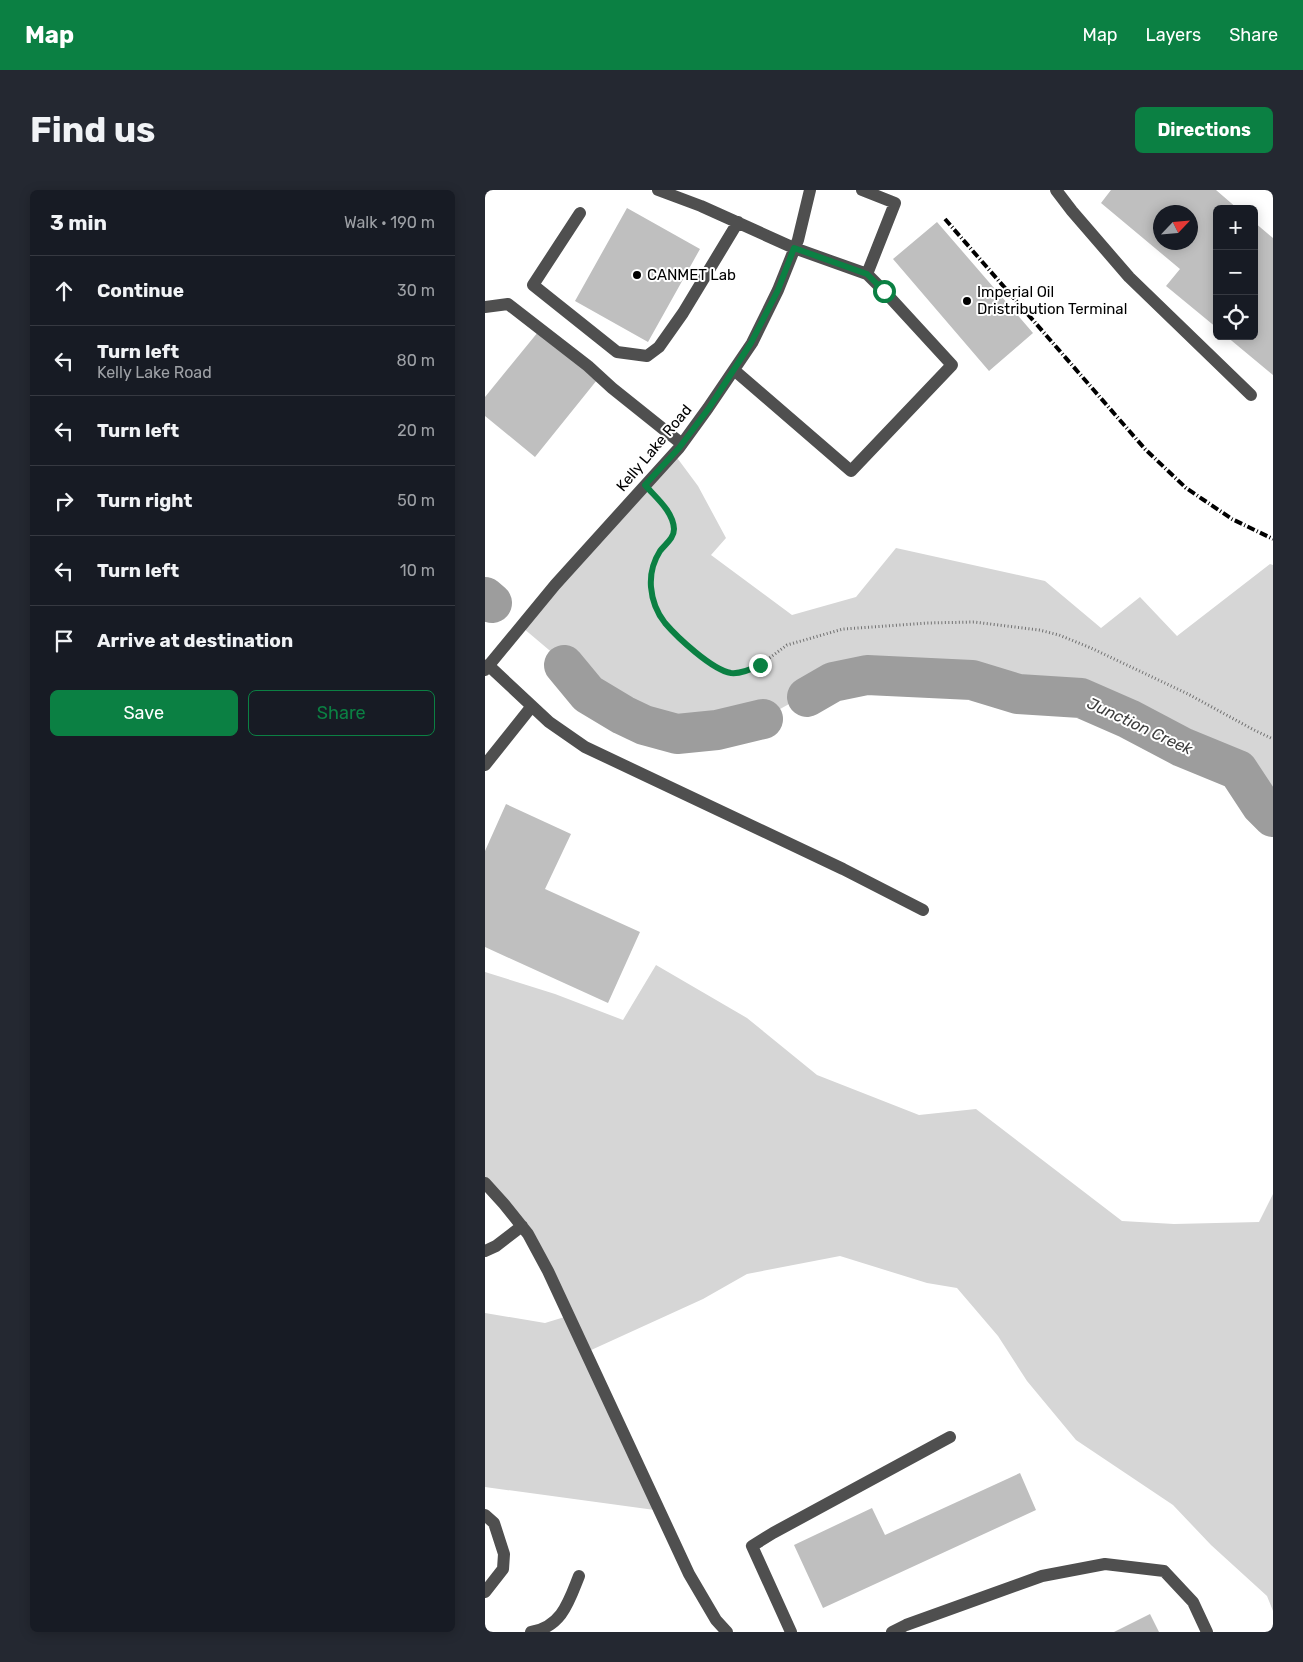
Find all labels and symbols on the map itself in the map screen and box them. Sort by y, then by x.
north arrow [1153,205,1198,250]
place label: CANMET Lab [647,266,736,284]
marker: CANMET Lab [631,269,643,281]
route start [873,280,896,303]
place label: Imperial Oil Dristribution Terminal [977,283,1127,318]
marker: Imperial Oil Dristribution Terminal [961,295,973,307]
street label: Kelly Lake Road [613,401,695,495]
route end [749,654,772,677]
water label: Junction Creek [1084,693,1196,759]

